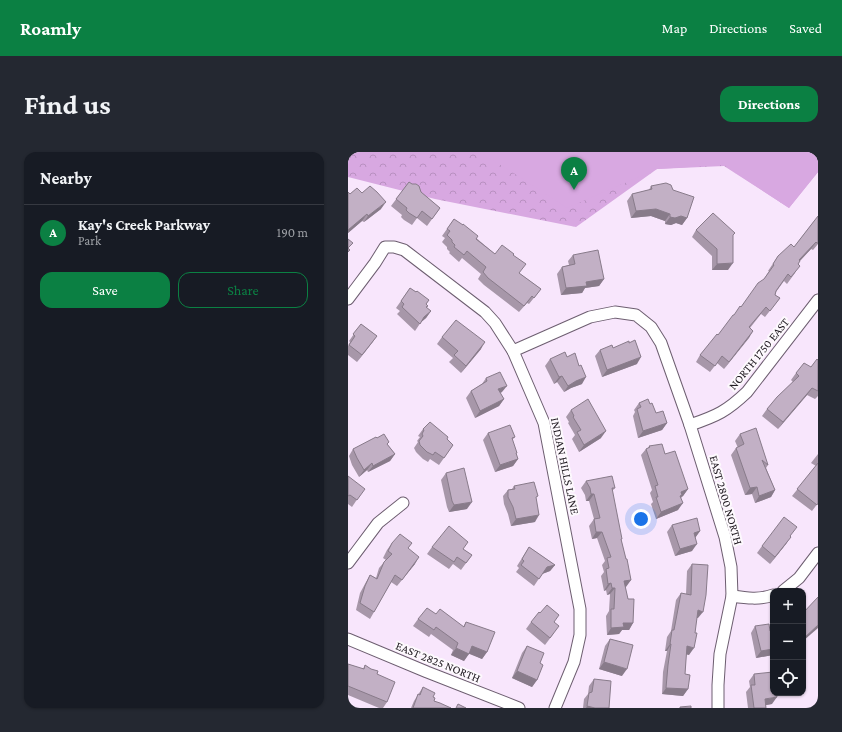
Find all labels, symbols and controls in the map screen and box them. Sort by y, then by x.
text: Roamly [20,18,81,39]
text: Map [662,20,687,36]
text: Directions [709,20,767,36]
text: Saved [789,20,822,36]
button: Directions [720,86,818,122]
text: Find us [24,89,111,120]
pin: A [561,157,587,190]
text: Nearby [40,169,92,188]
text: Kay's Creek Parkway [78,217,210,233]
text: A [49,225,57,240]
text: 190 m [277,225,308,240]
text: Park [78,233,101,248]
button: Save [40,272,170,308]
button: Share [178,272,308,308]
street label: NORTH 1750 EAST [726,315,793,393]
street label: INDIAN HILLS LANE [548,416,582,516]
street label: EAST 2800 NORTH [707,454,745,546]
your location [631,509,651,529]
map controls [770,588,806,696]
button: + [770,588,806,624]
button: − [770,624,806,660]
street label: EAST 2825 NORTH [394,639,482,685]
button: locate [770,660,806,696]

